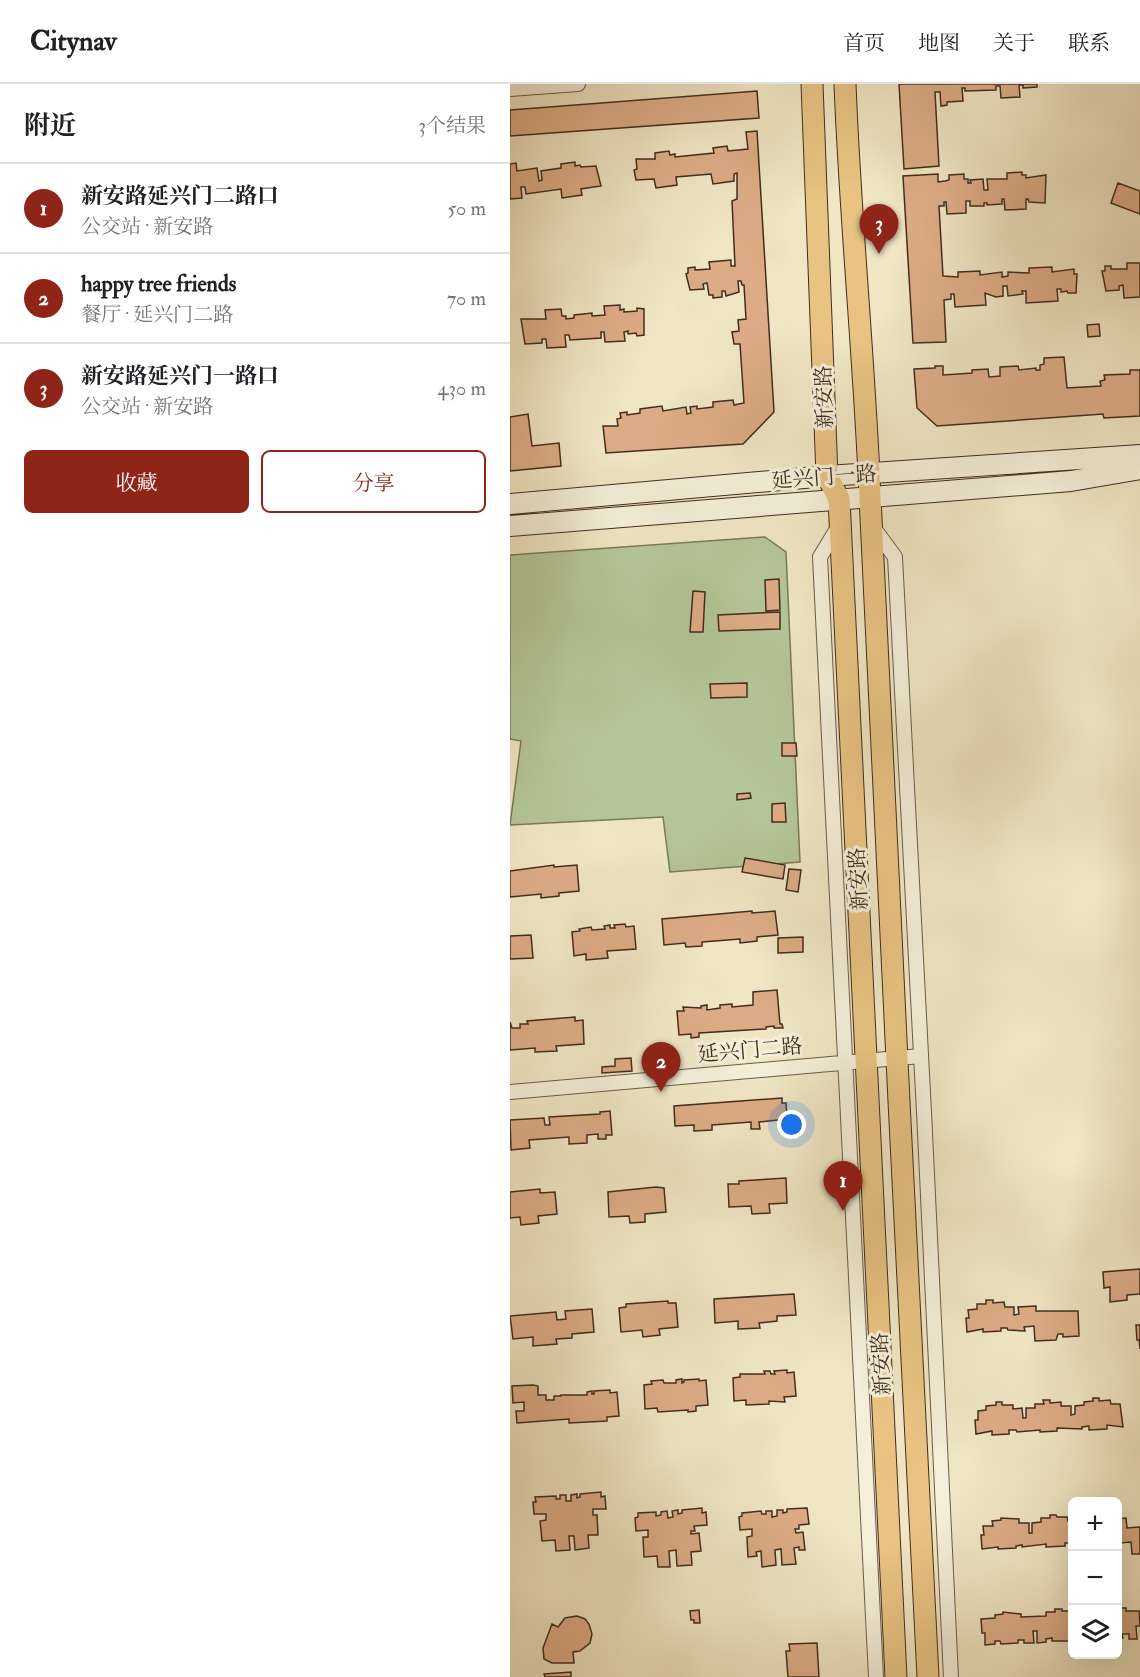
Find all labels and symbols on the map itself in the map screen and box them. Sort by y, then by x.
pin: 3 [860,204,898,254]
street label: 新安路 [810,365,839,429]
street label: 延兴门一路 [771,460,877,495]
street label: 新安路 [843,847,874,911]
street label: 延兴门二路 [697,1032,804,1069]
pin: 2 [642,1042,680,1092]
your location [777,1110,806,1139]
pin: 1 [824,1162,862,1211]
street label: 新安路 [866,1332,897,1396]

